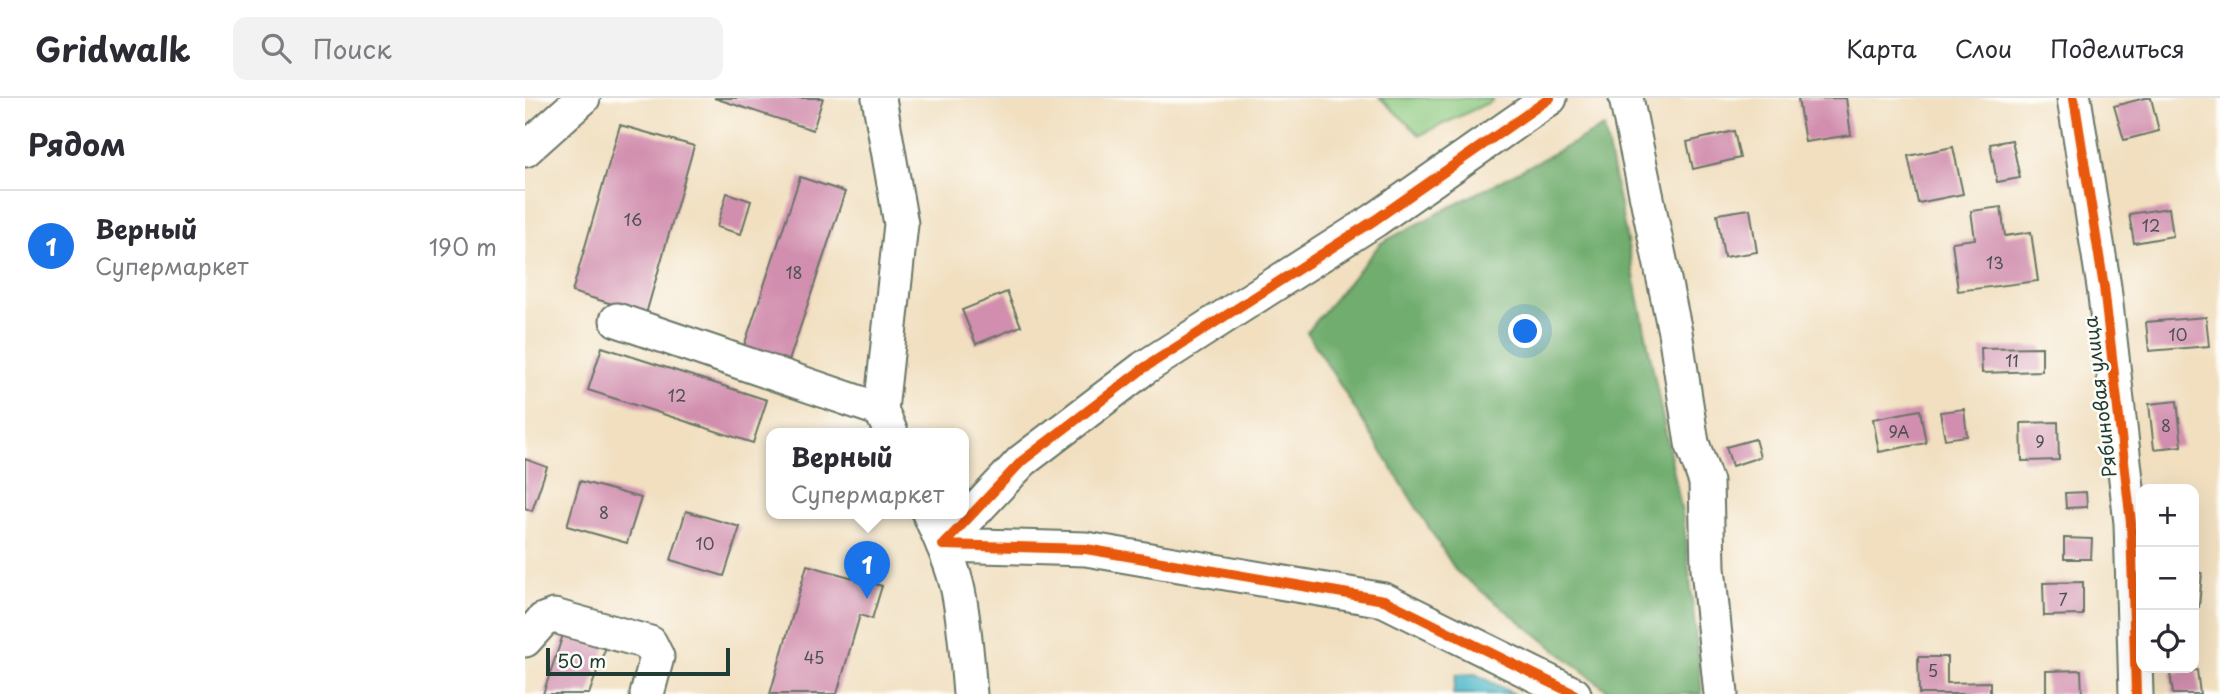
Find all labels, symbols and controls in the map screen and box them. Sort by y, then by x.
search box [233,17,723,80]
text: Gridwalk [35,23,191,73]
icon: search [257,29,295,67]
text: Поиск [313,29,392,68]
text: Карта [1846,30,1917,66]
text: Слои [1955,30,2012,66]
text: Поделиться [2050,30,2185,66]
text: Рядом [28,121,126,166]
house number: 16 [624,207,642,231]
text: Верный [95,209,197,248]
house number: 12 [2142,213,2160,237]
text: 1 [46,229,57,264]
text: 190 m [429,229,497,264]
text: Супермаркет [95,248,249,283]
house number: 13 [1986,250,2004,274]
house number: 18 [785,260,803,284]
your location [1508,314,1542,348]
street label: Рябиновая улица [2075,315,2123,479]
house number: 10 [2169,322,2187,346]
house number: 11 [2005,348,2019,372]
house number: 12 [668,383,686,407]
house number: 8 [2161,413,2171,437]
house number: 9А [1888,419,1910,443]
popup [766,428,969,519]
house number: 9 [2035,429,2045,453]
text: Верный [791,437,893,476]
text: Супермаркет [791,476,944,511]
map controls [2136,484,2199,673]
button: + [2136,484,2199,547]
house number: 8 [599,500,609,524]
house number: 10 [696,531,714,555]
pin: 1 [844,541,890,599]
button: − [2136,547,2199,610]
house number: 7 [2058,587,2068,611]
button: locate [2136,610,2199,673]
scale bar [546,645,730,677]
house number: 45 [804,645,824,669]
text: 50 m [557,646,606,674]
house number: 5 [1928,658,1938,682]

